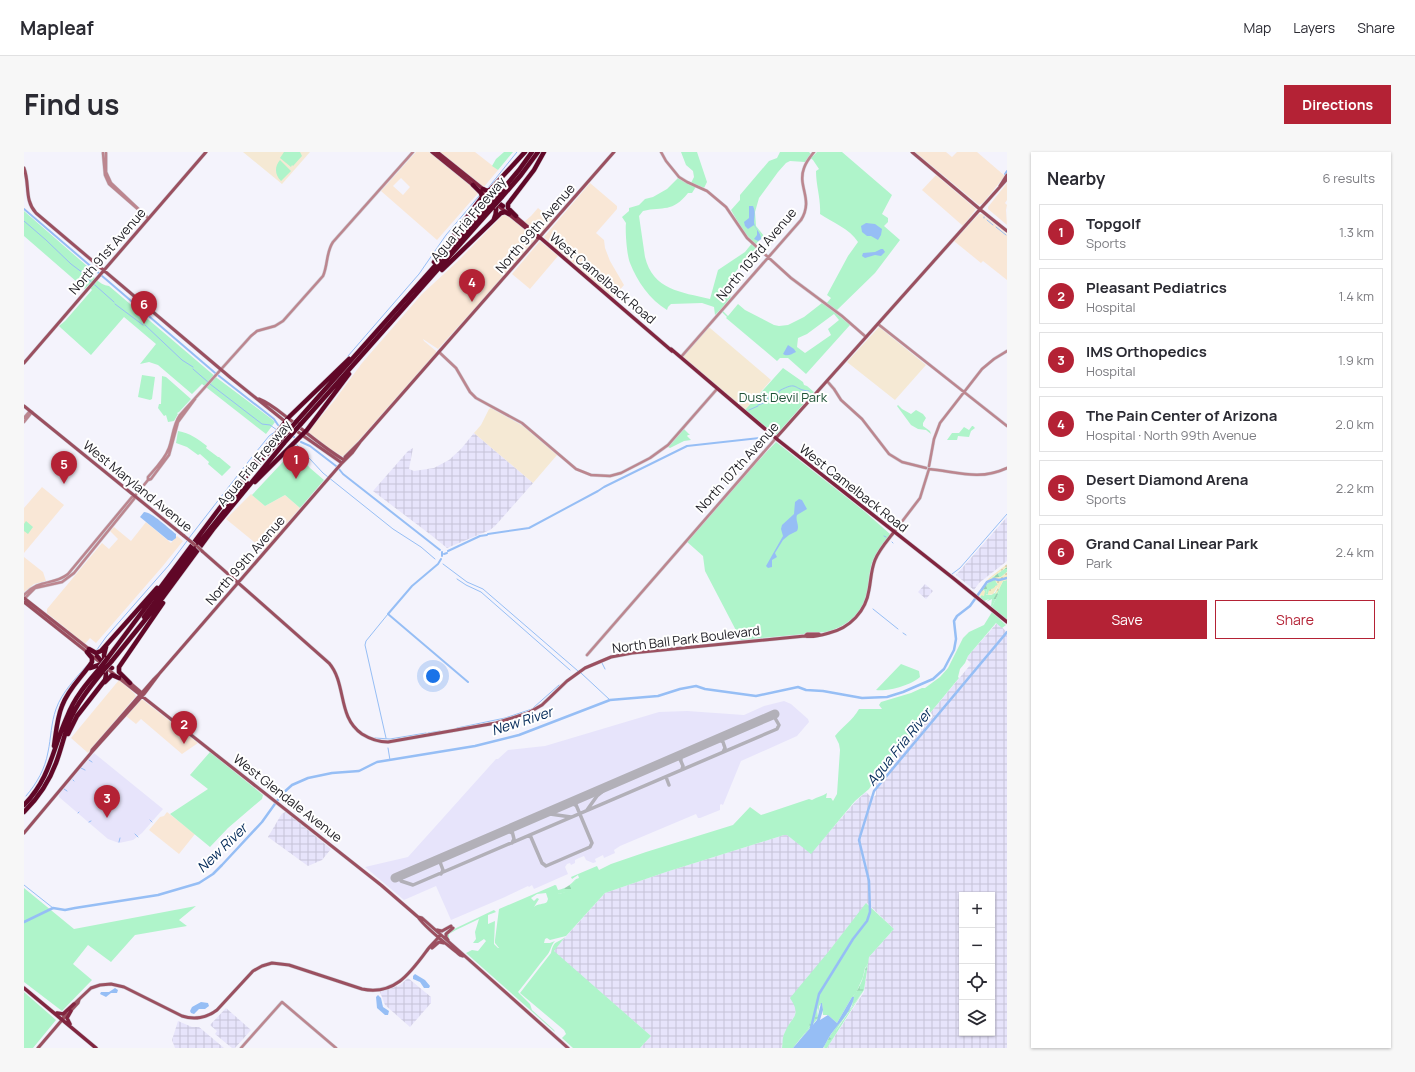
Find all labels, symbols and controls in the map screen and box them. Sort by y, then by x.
text: Mapleaf [20,15,94,41]
text: Map [1243,18,1271,37]
text: Layers [1293,18,1335,37]
text: Share [1357,18,1395,37]
text: Find us [24,85,119,123]
button: Directions [1284,85,1391,124]
text: Nearby [1047,167,1105,190]
text: 6 results [1323,169,1375,187]
street label: Agua Fria Freeway [426,173,510,265]
street label: North 99th Avenue [491,179,579,277]
street label: North 103rd Avenue [712,203,801,304]
street label: North 91st Avenue [64,204,150,298]
text: Topgolf [1086,213,1141,234]
text: 1 [1058,223,1064,241]
text: 1.3 km [1339,223,1374,241]
street label: West Camelback Road [546,228,660,328]
text: Sports [1086,234,1126,252]
pin: 4 [459,269,485,302]
text: Pleasant Pediatrics [1086,277,1227,298]
text: 2 [1057,287,1065,305]
text: 1.4 km [1338,287,1374,305]
pin: 6 [131,291,157,324]
text: Hospital [1086,298,1136,316]
text: IMS Orthopedics [1086,341,1207,362]
text: 3 [1057,351,1065,369]
text: 1.9 km [1338,351,1374,369]
text: Hospital [1086,362,1136,380]
park label: Dust Devil Park [739,388,828,406]
text: The Pain Center of Arizona [1086,405,1277,426]
text: 4 [1057,415,1065,433]
text: 2.0 km [1335,415,1374,433]
street label: Agua Fria Freeway [213,416,295,510]
street label: North 107th Avenue [691,417,783,516]
text: Hospital · North 99th Avenue [1086,426,1257,444]
street label: West Maryland Avenue [80,436,197,536]
street label: West Camelback Road [796,440,912,536]
pin: 1 [283,446,309,479]
pin: 5 [51,451,77,484]
text: Desert Diamond Arena [1086,469,1248,490]
text: 5 [1057,479,1065,497]
text: 2.2 km [1336,479,1374,497]
text: Sports [1086,490,1126,508]
street label: North 99th Avenue [201,511,289,609]
text: Grand Canal Linear Park [1086,533,1258,554]
text: 6 [1057,543,1065,561]
text: 2.4 km [1336,543,1374,561]
text: Park [1086,554,1112,572]
button: Save [1047,600,1207,639]
button: Share [1215,600,1375,639]
street label: North Ball Park Boulevard [611,621,761,657]
your location [423,666,443,686]
water label: New River [489,701,557,739]
water label: Agua Fria River [862,703,937,789]
pin: 2 [171,711,197,744]
street label: West Glendale Avenue [230,750,346,846]
pin: 3 [94,785,120,818]
water label: New River [192,818,252,876]
map controls [959,892,995,1036]
button: + [959,892,995,928]
button: − [959,928,995,964]
button: locate [959,964,995,1000]
button: layers [959,1000,995,1036]

